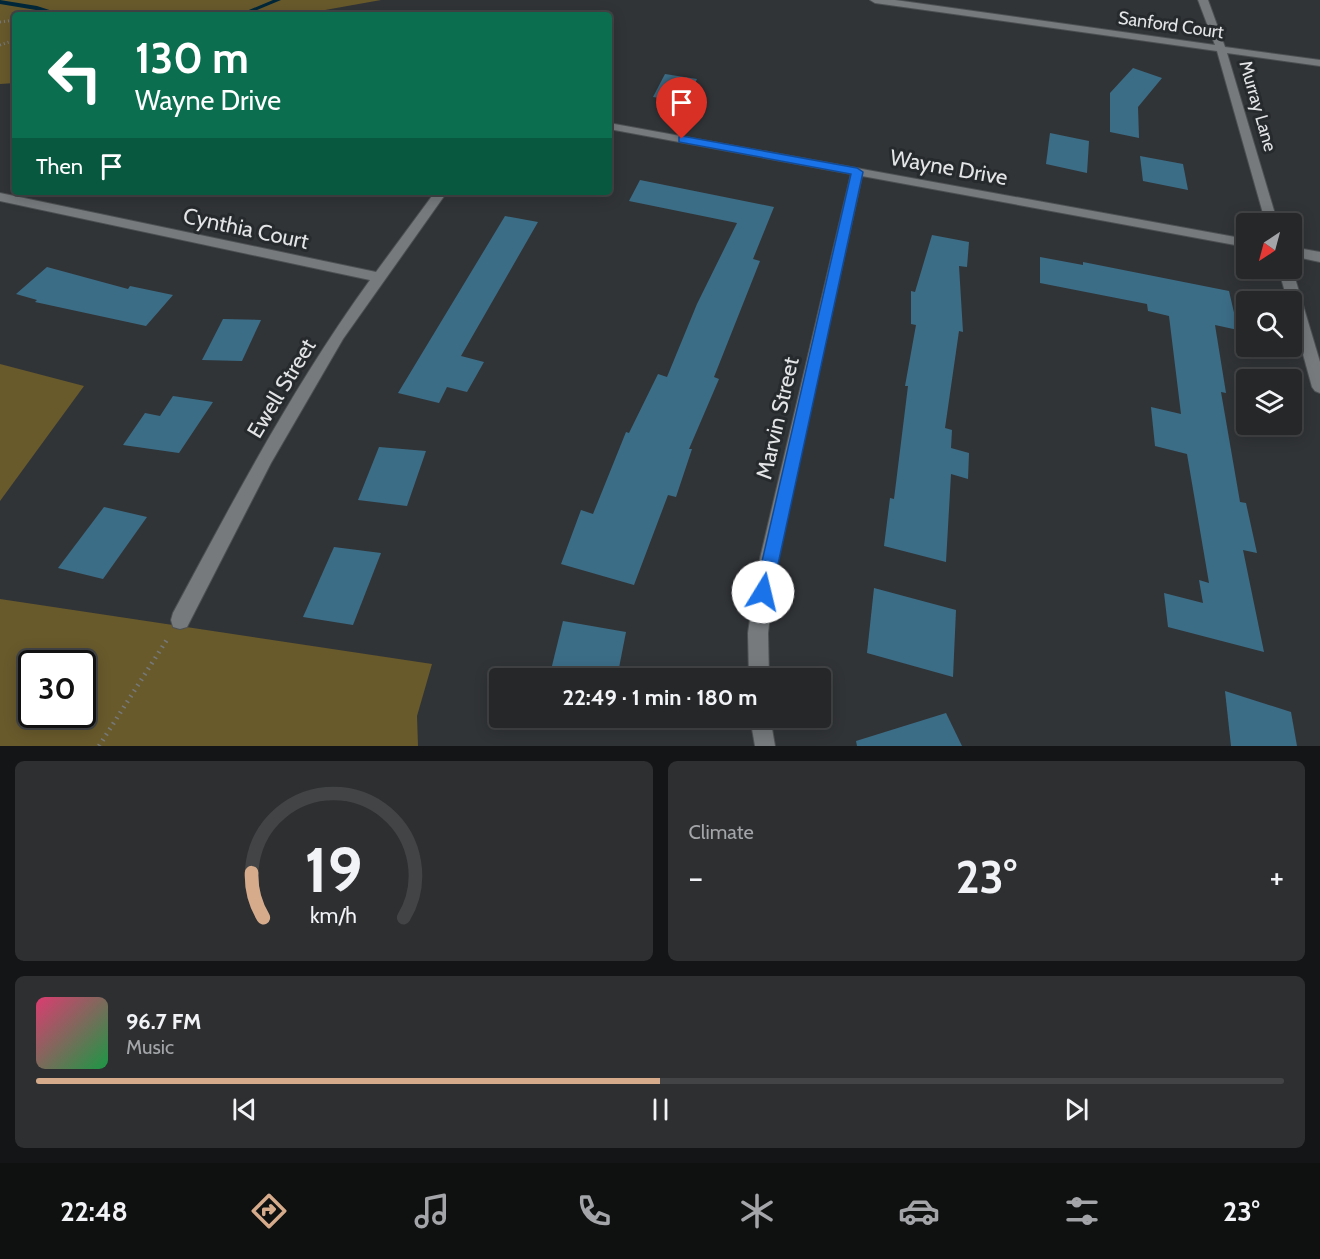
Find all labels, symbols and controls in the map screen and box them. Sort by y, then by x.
street label: Sanford Court [1117,7,1225,43]
text: 130 m [135,32,249,84]
icon: left [36,36,114,114]
street label: Murray Lane [1235,58,1281,154]
pin [656,77,707,139]
text: Wayne Drive [135,84,281,117]
icon: arrive [665,86,698,119]
street label: Wayne Drive [888,144,1010,191]
icon: arrive [95,150,128,183]
text: Then [36,153,83,180]
street label: Cynthia Court [181,202,312,255]
north arrow [1236,213,1302,279]
map controls [1236,213,1302,435]
button: search [1236,291,1302,357]
street label: Ewell Street [241,333,322,443]
street label: Marvin Street [750,354,805,482]
button: layers [1236,369,1302,435]
position arrow [731,560,795,624]
speed limit sign: 30 [18,650,96,728]
text: 22:49 · 1 min · 180 m [563,684,757,711]
text: Climate [689,820,754,844]
text: 19 [305,832,363,908]
text: 23° [956,850,1017,904]
text: − [689,857,703,897]
text: + [1269,857,1284,897]
text: km/h [310,902,357,928]
text: 96.7 FM [126,1008,201,1035]
text: Music [126,1035,174,1059]
icon: previous [228,1093,261,1126]
icon: pause [644,1093,677,1126]
icon: next [1060,1093,1093,1126]
icon: directions [248,1190,290,1232]
icon: music [411,1190,453,1232]
icon: phone [573,1190,615,1232]
icon: climate [736,1190,778,1232]
icon: car [898,1190,940,1232]
icon: filters [1061,1190,1103,1232]
text: 22:48 [60,1195,128,1228]
text: 23° [1223,1195,1260,1228]

